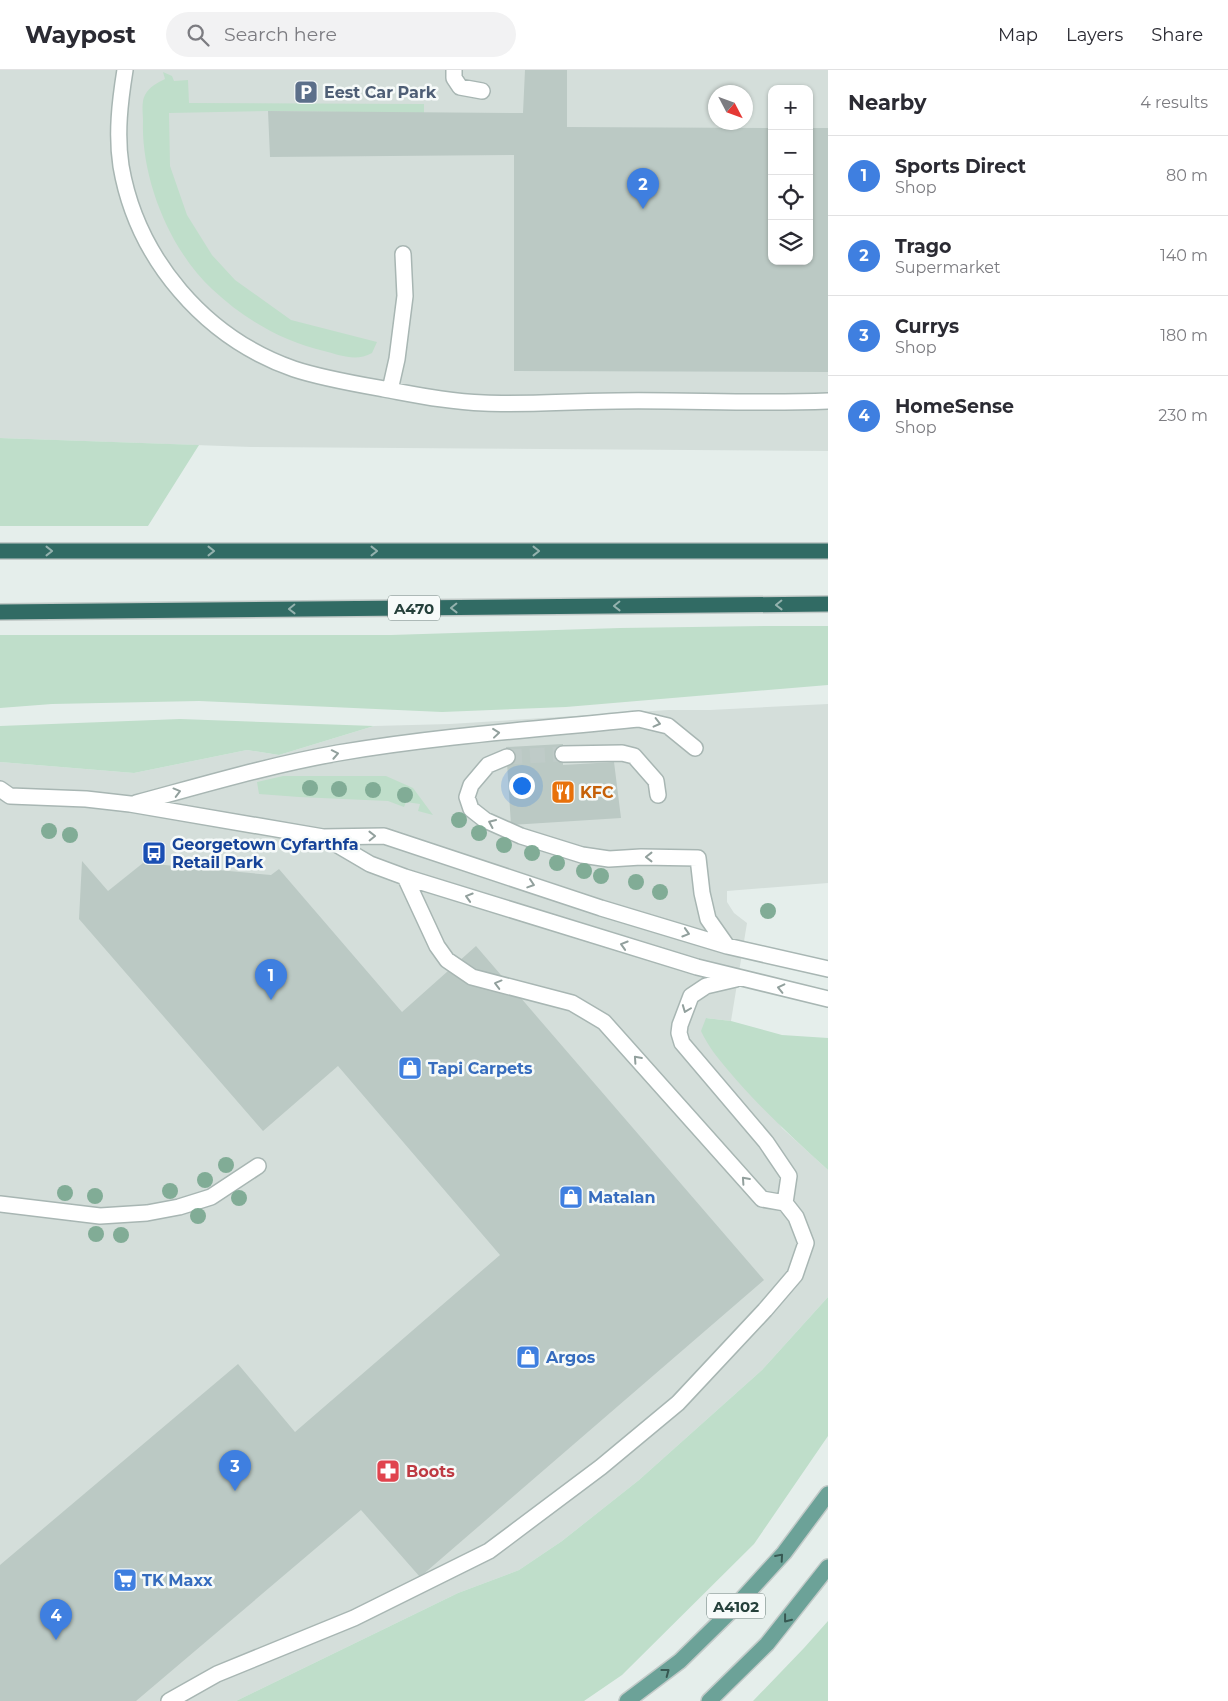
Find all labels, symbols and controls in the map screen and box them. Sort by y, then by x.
search box [166,12,516,57]
text: Waypost [25,20,136,49]
icon: search [184,21,212,49]
text: Search here [224,23,337,46]
text: Map [998,24,1038,46]
text: Layers [1066,24,1123,46]
text: Share [1151,24,1203,46]
parking icon: Eest Car Park [293,79,319,105]
place label: Eest Car Park [324,83,437,102]
north arrow [708,85,753,130]
map controls [768,85,813,265]
button: + [768,85,813,130]
text: Nearby [848,90,927,115]
text: 4 results [1140,93,1208,112]
button: − [768,130,813,175]
text: Sports Direct [895,155,1026,178]
text: 1 [861,166,867,185]
text: 80 m [1166,166,1208,185]
pin: 2 [627,168,659,209]
button: locate [768,175,813,220]
text: Shop [895,178,937,197]
button: layers [768,220,813,265]
text: Trago [895,235,952,258]
text: 2 [859,246,869,265]
text: 140 m [1160,246,1208,265]
text: Supermarket [895,258,1001,277]
text: Currys [895,315,959,338]
text: 3 [859,326,869,345]
text: 180 m [1160,326,1208,345]
text: Shop [895,338,937,357]
text: HomeSense [895,395,1014,418]
text: 4 [858,406,870,425]
text: 230 m [1158,406,1208,425]
text: Shop [895,418,937,437]
one-way arrow [45,546,53,556]
one-way arrow [208,546,215,556]
one-way arrow [370,546,378,556]
one-way arrow [532,546,540,556]
road number: A470 [388,596,440,620]
one-way arrow [775,600,783,610]
one-way arrow [613,601,620,611]
one-way arrow [450,603,458,613]
one-way arrow [288,604,296,615]
one-way arrow [653,718,661,728]
one-way arrow [492,728,500,739]
one-way arrow [330,750,339,760]
your location [509,773,535,799]
restaurant icon: KFC [550,779,576,805]
place label: KFC [580,783,614,802]
one-way arrow [172,787,181,798]
one-way arrow [488,819,497,830]
one-way arrow [368,831,376,841]
place label: Georgetown Cyfarthfa Retail Park [172,835,359,872]
bus stop icon: Georgetown Cyfarthfa Retail Park [141,840,167,866]
one-way arrow [645,852,652,862]
one-way arrow [526,878,534,888]
one-way arrow [465,892,473,902]
one-way arrow [681,928,689,938]
one-way arrow [620,940,629,950]
pin: 1 [255,959,287,1000]
one-way arrow [495,979,503,989]
one-way arrow [776,983,785,994]
one-way arrow [682,1005,692,1013]
shop icon: Tapi Carpets [397,1055,423,1081]
one-way arrow [634,1055,643,1064]
place label: Tapi Carpets [428,1059,533,1078]
one-way arrow [742,1176,751,1185]
shop icon: Matalan [558,1184,584,1210]
place label: Matalan [588,1188,655,1207]
shop icon: Argos [515,1344,541,1370]
place label: Argos [545,1348,596,1367]
pin: 3 [219,1450,251,1491]
pharmacy icon: Boots [375,1458,401,1484]
place label: Boots [406,1462,455,1481]
one-way arrow [775,1553,784,1562]
supermarket icon: TK Maxx [112,1567,138,1593]
place label: TK Maxx [142,1571,213,1590]
road number: A4102 [707,1594,765,1618]
pin: 4 [40,1599,72,1640]
one-way arrow [784,1613,793,1623]
one-way arrow [660,1669,669,1677]

